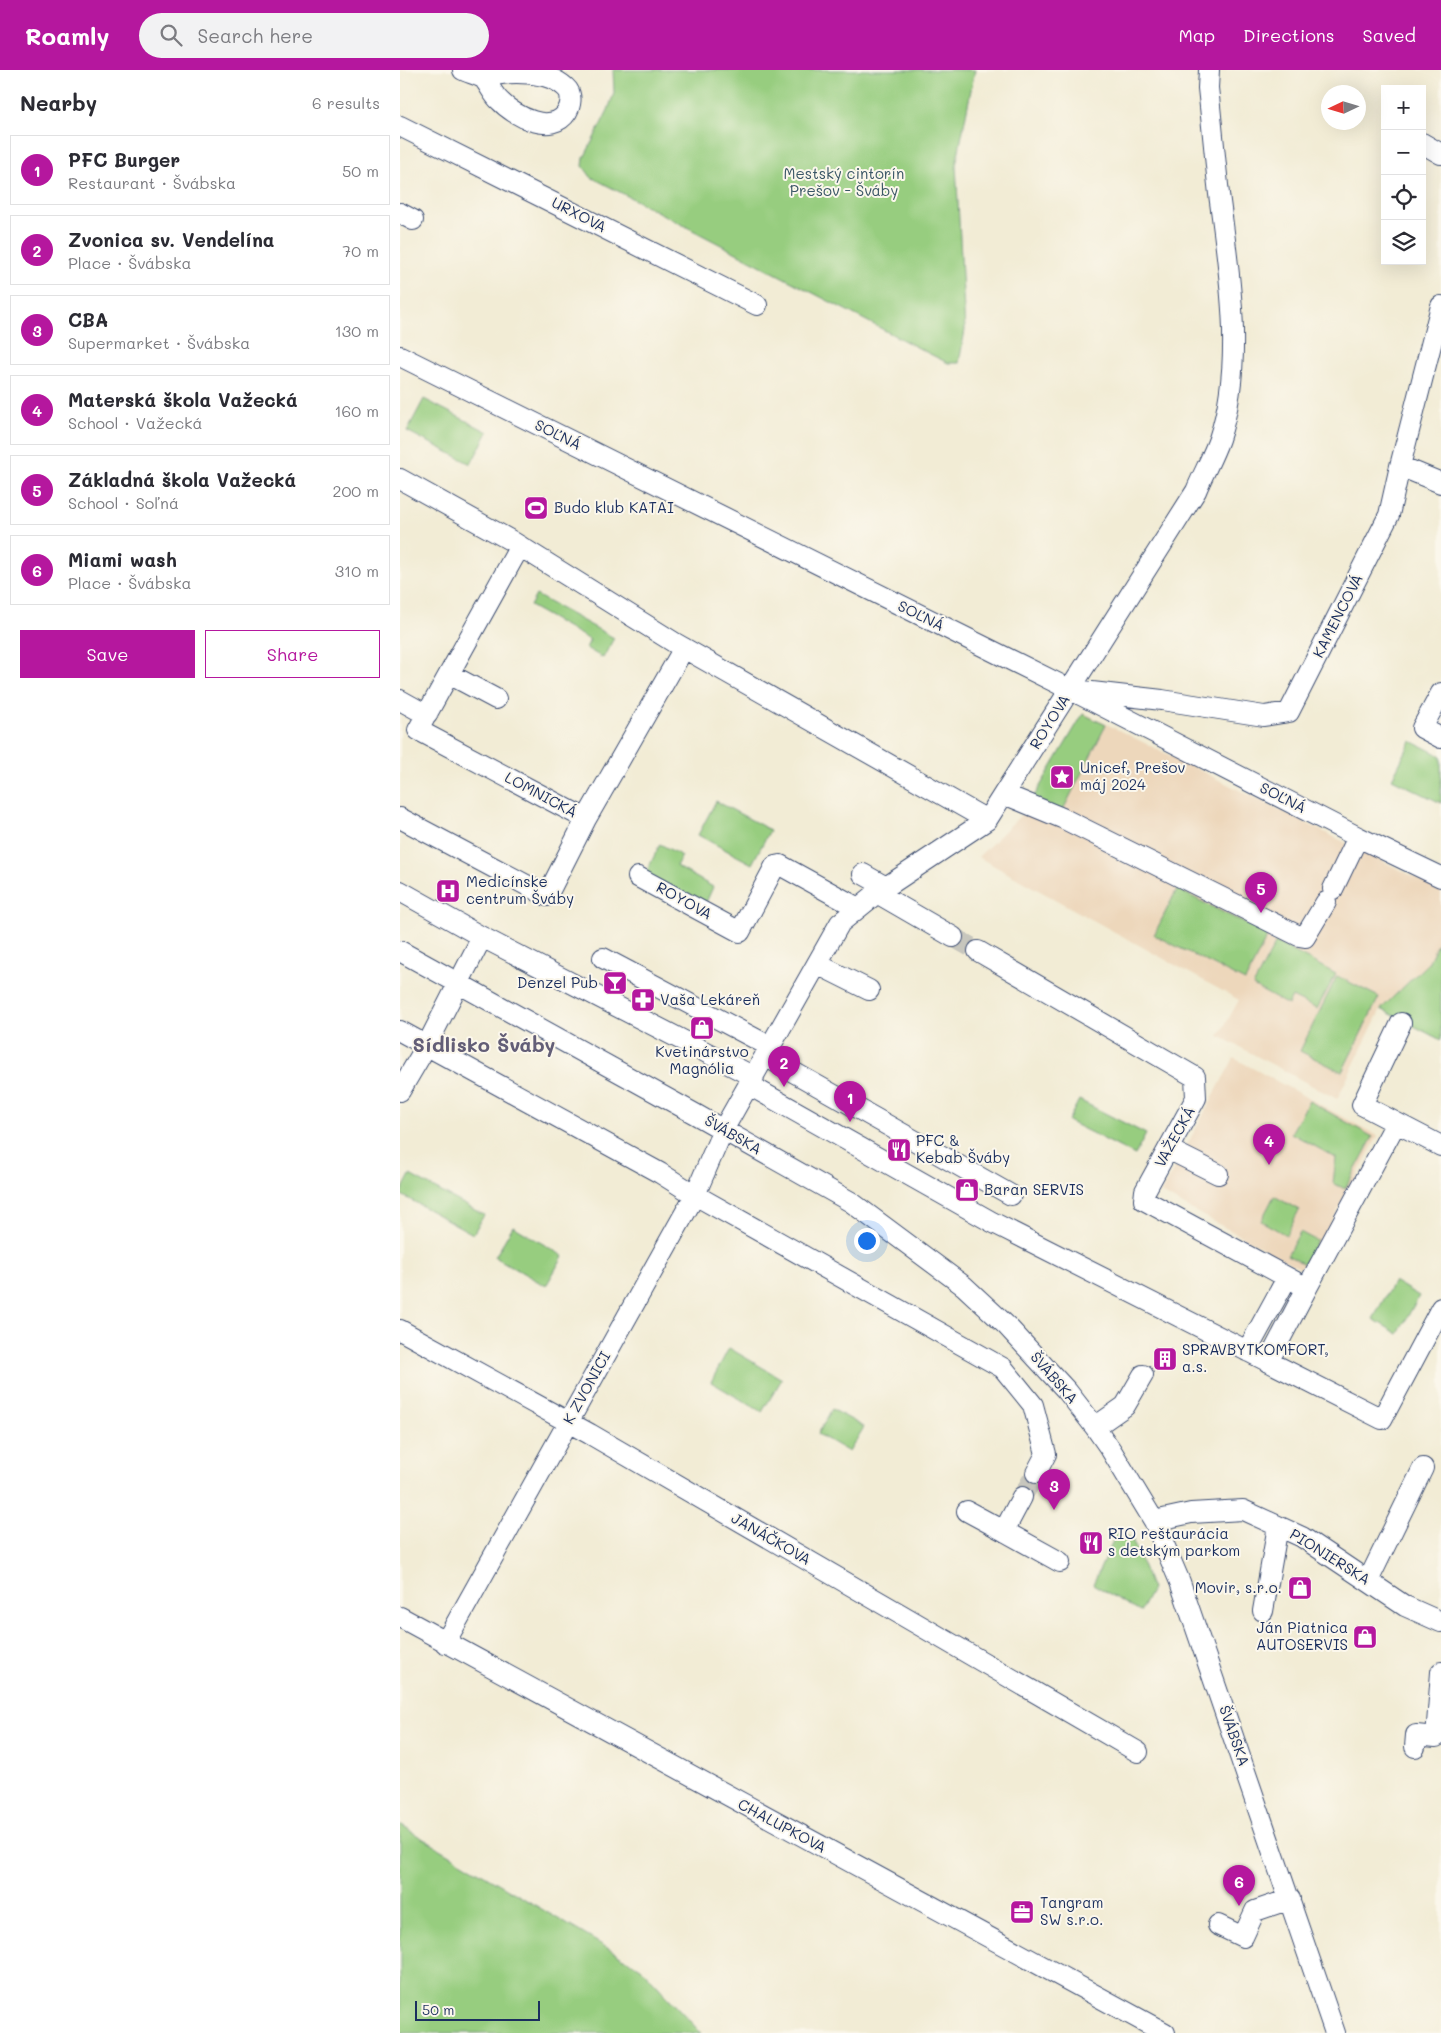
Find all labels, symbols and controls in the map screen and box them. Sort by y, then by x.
search box [139,13,489,58]
text: Roamly [25,20,109,51]
icon: search [157,21,185,49]
text: Search here [197,23,313,48]
text: Map [1178,23,1215,47]
text: Directions [1243,23,1335,47]
text: Saved [1363,23,1416,47]
north arrow [1321,85,1366,130]
map controls [1381,85,1426,265]
button: + [1381,85,1426,130]
text: Nearby [20,89,97,116]
text: 6 results [312,92,380,113]
button: − [1381,130,1426,175]
text: PFC Burger [68,147,180,172]
text: 1 [33,160,41,181]
text: 50 m [342,160,379,181]
park label: Mestský cintorín Prešov - Šváby [784,163,904,200]
text: Restaurant · Švábska [68,172,236,193]
button: locate [1381,175,1426,220]
street label: URXOVA [549,192,610,236]
button: layers [1381,220,1426,265]
text: Zvonica sv. Vendelína [68,227,274,252]
text: 2 [33,240,41,261]
text: 70 m [342,240,379,261]
text: Place · Švábska [68,252,192,273]
text: CBA [68,307,108,332]
text: 3 [32,320,42,341]
text: 130 m [335,320,379,341]
text: Supermarket · Švábska [68,332,250,353]
text: Materská škola Važecká [68,387,298,412]
text: 4 [32,400,42,421]
text: 160 m [334,400,379,421]
text: School · Važecká [68,412,203,433]
street label: SOĽNÁ [532,414,585,454]
text: Základná škola Važecká [68,467,296,492]
text: 5 [32,480,42,501]
text: 200 m [332,480,379,501]
text: School · Soľná [68,492,179,513]
sports icon: Budo klub KATAI [523,495,549,521]
place label: Budo klub KATAI [554,497,674,517]
text: Miami wash [68,547,177,572]
text: 6 [32,560,42,581]
text: 310 m [335,560,379,581]
street label: KAMENCOVÁ [1307,570,1367,661]
text: Place · Švábska [68,572,192,593]
street label: SOĽNÁ [895,595,948,635]
button: Save [20,630,195,678]
button: Share [205,630,380,678]
street label: ROYOVA [1025,690,1074,753]
place label: Unicef, Prešov máj 2024 [1080,757,1185,794]
place icon: Unicef, Prešov máj 2024 [1049,764,1075,790]
street label: LOMNICKÁ [502,767,581,822]
street label: SOĽNÁ [1257,777,1310,817]
place label: Medicínske centrum Šváby [466,871,574,908]
pin: 5 [1245,872,1277,913]
street label: ROYOVA [653,877,716,924]
hospital icon: Medicínske centrum Šváby [435,878,461,904]
bar icon: Denzel Pub [602,970,628,996]
place label: Denzel Pub [517,972,598,992]
pharmacy icon: Vaša Lekáreň [630,987,656,1013]
place label: Vaša Lekáreň [660,989,760,1009]
shop icon: Kvetinárstvo Magnólia [689,1015,715,1041]
district label: Sídlisko Šváby [413,1031,556,1057]
place label: Kvetinárstvo Magnólia [655,1041,749,1078]
pin: 2 [768,1046,800,1087]
pin: 1 [834,1081,866,1122]
street label: VAŽECKÁ [1149,1103,1199,1171]
street label: ŠVÁBSKA [701,1110,766,1159]
pin: 4 [1253,1124,1285,1165]
place label: PFC & Kebab Šváby [916,1130,1010,1167]
restaurant icon: PFC & Kebab Šváby [886,1137,912,1163]
shop icon: Baran SERVIS [954,1177,980,1203]
place label: Baran SERVIS [984,1179,1084,1199]
your location [854,1228,880,1254]
place label: SPRAVBYTKOMFORT, a.s. [1182,1339,1329,1376]
building icon: SPRAVBYTKOMFORT, a.s. [1152,1346,1178,1372]
street label: K ZVONICI [558,1347,615,1428]
street label: ŠVÁBSKA [1027,1347,1083,1408]
pin: 3 [1038,1469,1070,1510]
street label: JANÁČKOVA [728,1507,815,1569]
place label: RIO reštaurácia s detským parkom [1108,1523,1240,1560]
street label: PIONIERSKA [1286,1523,1375,1589]
restaurant icon: RIO reštaurácia s detským parkom [1078,1530,1104,1556]
shop icon: Movir, s.r.o. [1287,1575,1313,1601]
place label: Movir, s.r.o. [1195,1577,1282,1597]
place label: Ján Piatnica AUTOSERVIS [1256,1617,1348,1654]
shop icon: Ján Piatnica AUTOSERVIS [1352,1624,1378,1650]
street label: ŠVÁBSKA [1215,1703,1255,1769]
street label: CHALUPKOVA [735,1793,830,1857]
pin: 6 [1223,1865,1255,1906]
place label: Tangram SW s.r.o. [1040,1892,1104,1929]
office icon: Tangram SW s.r.o. [1009,1899,1035,1925]
scale bar [415,1998,540,2021]
text: 50 m [422,2000,454,2019]

